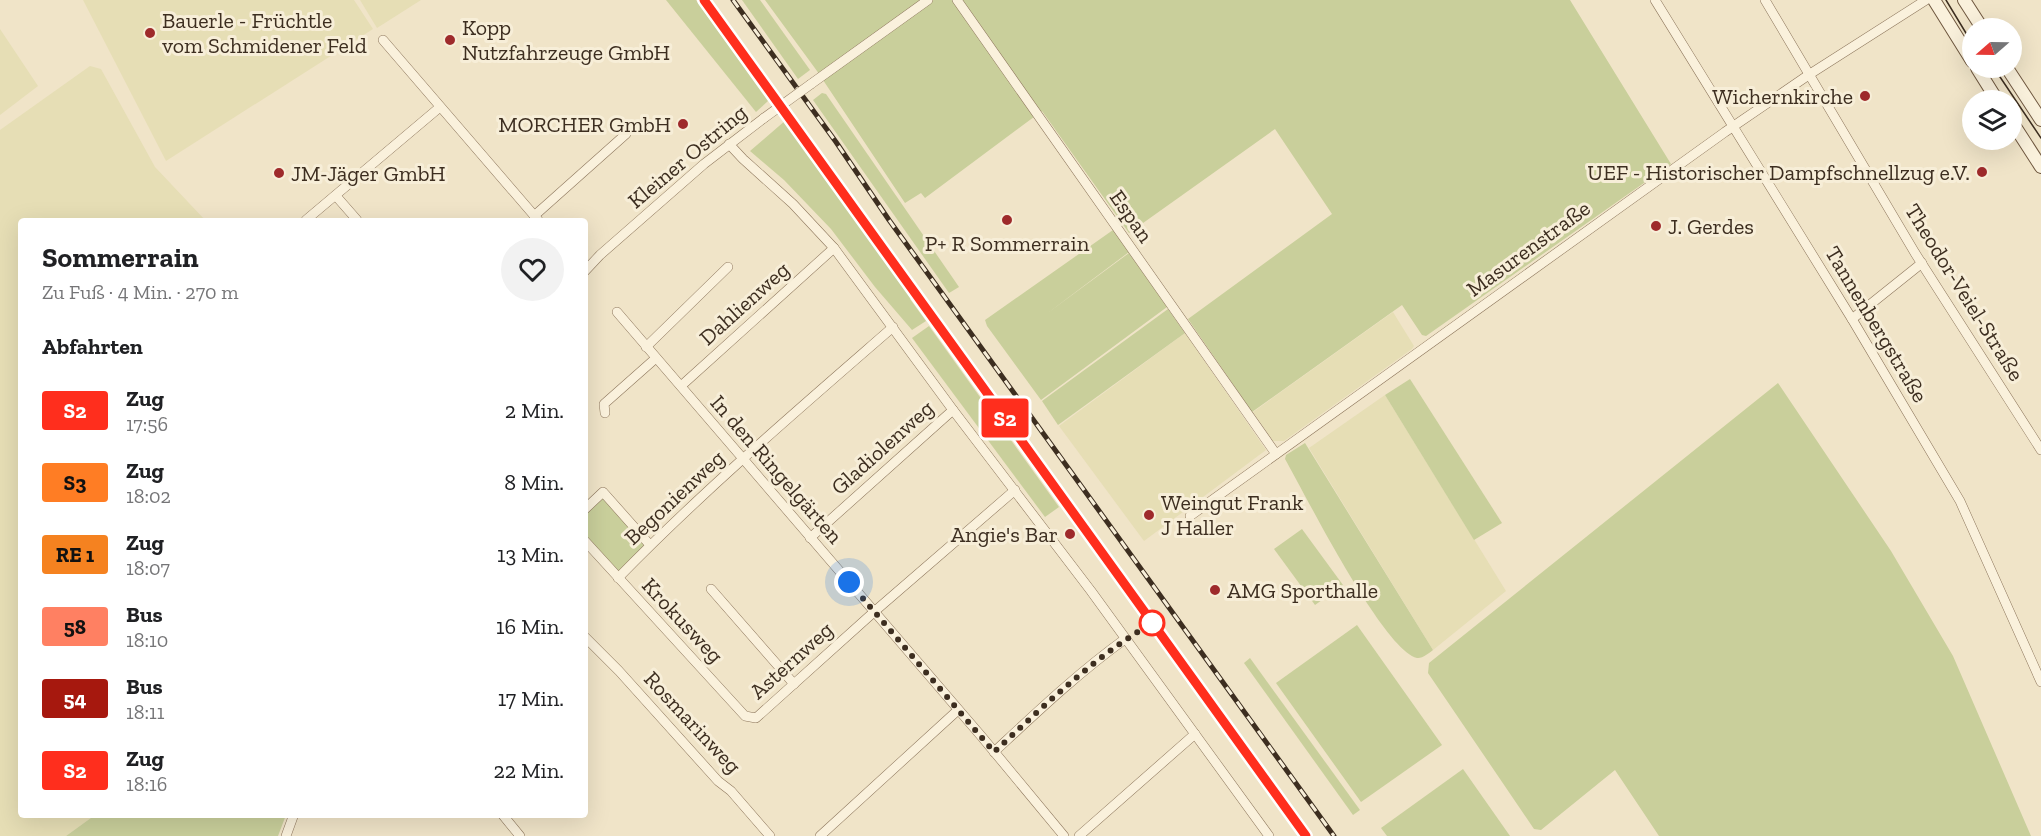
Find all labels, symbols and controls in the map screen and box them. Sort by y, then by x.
place label: Bauerle - Früchtle vom Schmidener Feld [162,7,367,59]
place label: Kopp Nutzfahrzeuge GmbH [462,14,670,66]
north arrow [1962,18,2022,78]
map controls [1962,18,2022,150]
marker: Bauerle - Früchtle vom Schmidener Feld [143,26,157,40]
marker: Kopp Nutzfahrzeuge GmbH [443,33,457,47]
place label: Wichernkirche [1712,83,1853,110]
marker: Wichernkirche [1858,89,1872,103]
button: layers [1962,90,2022,150]
street label: Kleiner Ostring [622,99,752,214]
place label: MORCHER GmbH [498,111,671,138]
marker: MORCHER GmbH [676,117,690,131]
place label: UEF - Historischer Dampfschnellzug e.V. [1587,159,1970,186]
place label: JM-Jäger GmbH [291,160,446,187]
marker: UEF - Historischer Dampfschnellzug e.V. [1975,165,1989,179]
marker: JM-Jäger GmbH [272,166,286,180]
street label: Espan [1104,185,1159,248]
street label: Masurenstraße [1461,194,1595,302]
street label: Theodor-Veiel-Straße [1899,199,2030,386]
marker: P+ R Sommerrain [1000,213,1014,227]
place label: J. Gerdes [1668,213,1754,240]
marker: J. Gerdes [1649,219,1663,233]
place label: P+ R Sommerrain [925,230,1090,257]
button: heart [501,238,564,301]
text: Sommerrain [42,241,199,274]
street label: Tannenbergstraße [1819,241,1934,407]
street label: Dahlienweg [694,256,795,351]
text: Zu Fuß · 4 Min. · 270 m [42,280,238,304]
text: Abfahrten [42,333,143,360]
text: Zug [126,385,164,412]
street label: In den Ringelgärten [705,389,849,550]
street label: Gladiolenweg [826,394,939,500]
text: 2 Min. [505,397,564,424]
text: S2 [64,398,86,423]
line badge: S2 [978,398,1032,438]
text: S2 [994,406,1016,431]
text: 17:56 [126,412,168,436]
street label: Begonienweg [619,444,730,551]
text: Zug [126,457,164,484]
text: 8 Min. [504,469,564,496]
text: S3 [64,470,86,495]
text: 18:02 [126,484,171,508]
place label: Weingut Frank J Haller [1161,489,1304,541]
marker: Weingut Frank J Haller [1142,508,1156,522]
place label: Angie's Bar [951,521,1058,548]
marker: Angie's Bar [1063,527,1077,541]
text: Zug [126,529,164,556]
text: 13 Min. [497,541,564,568]
text: RE 1 [56,542,94,567]
text: 18:07 [126,556,170,580]
your location [834,567,864,597]
street label: Krokusweg [636,572,729,669]
place label: AMG Sporthalle [1227,577,1378,604]
marker: AMG Sporthalle [1208,583,1222,597]
text: Bus [126,601,163,628]
unlabelled marker [1139,610,1165,636]
text: 16 Min. [496,613,564,640]
text: 58 [64,614,86,639]
street label: Asternweg [744,616,839,705]
text: 18:10 [126,628,168,652]
street label: Rosmarinweg [638,665,747,779]
text: Bus [126,673,163,700]
text: 17 Min. [498,685,564,712]
text: 54 [64,686,86,711]
text: 18:11 [126,700,164,724]
text: Zug [126,745,164,772]
text: 22 Min. [494,757,564,784]
text: S2 [64,758,86,783]
text: 18:16 [126,772,167,796]

